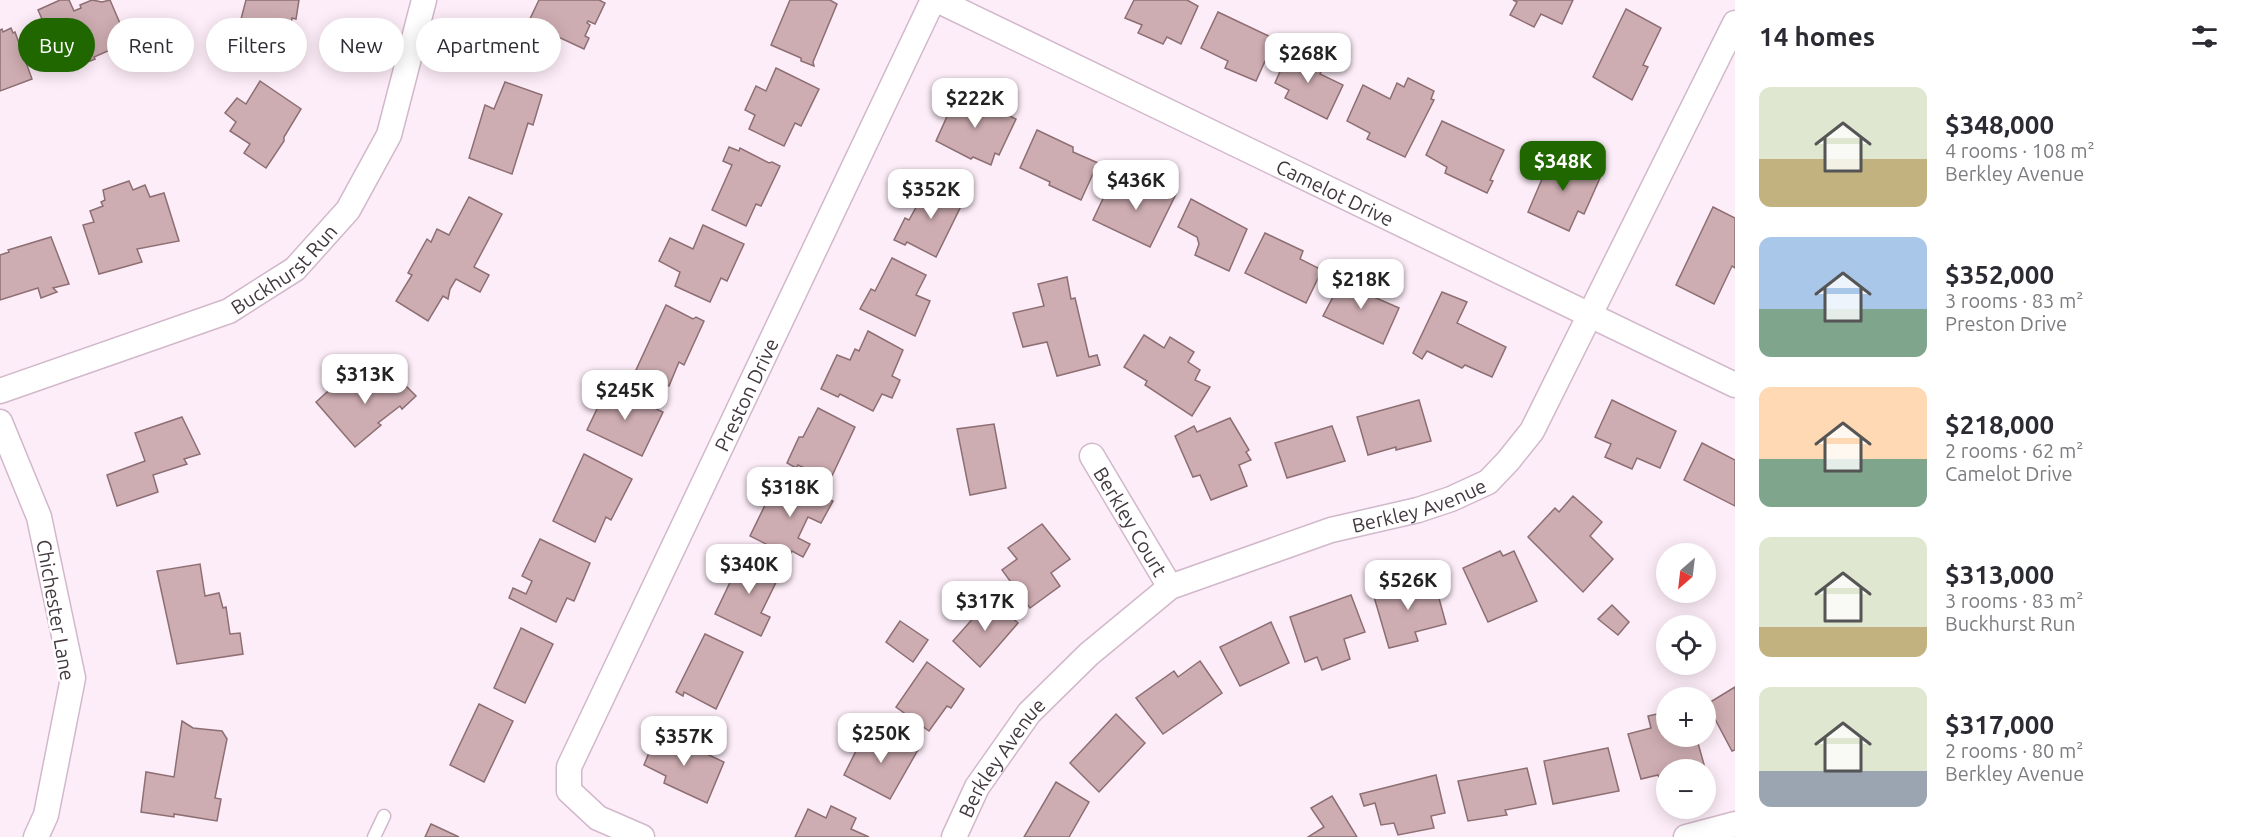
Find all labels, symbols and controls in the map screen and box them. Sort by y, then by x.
chip: Buy [18,18,95,72]
chip: Rent [107,18,194,72]
chip: Filters [206,18,307,72]
chip: New [319,18,404,72]
chip: Apartment [416,18,561,72]
icon: filters [2188,20,2221,53]
text: 14 homes [1759,22,1875,51]
pin: $268K [1266,33,1350,84]
text: $268K [1279,41,1337,64]
pin: $222K [933,78,1017,129]
text: $222K [946,86,1004,109]
text: $348,000 [1945,110,2054,139]
icon: home [1807,111,1879,183]
text: 4 rooms · 108 m² [1945,139,2095,162]
pin: $348K [1521,141,1605,192]
text: $348K [1534,149,1592,172]
street label: Camelot Drive [1273,154,1398,230]
pin: $436K [1094,160,1178,211]
text: Berkley Avenue [1945,162,2084,185]
text: $436K [1107,168,1165,191]
pin: $352K [889,169,973,220]
text: $352K [902,177,960,200]
street label: Buckhurst Run [226,219,341,318]
pin: $218K [1319,259,1403,310]
text: $352,000 [1945,260,2054,289]
icon: home [1807,261,1879,333]
text: $218K [1332,267,1390,290]
text: 3 rooms · 83 m² [1945,289,2083,312]
text: Preston Drive [1945,312,2067,335]
street label: Preston Drive [709,334,782,454]
pin: $313K [323,354,407,405]
text: $313K [336,362,394,385]
pin: $245K [583,370,667,421]
text: $245K [596,378,654,401]
text: $218,000 [1945,410,2054,439]
icon: home [1807,411,1879,483]
text: 2 rooms · 62 m² [1945,439,2083,462]
text: Camelot Drive [1945,462,2073,485]
street label: Berkley Court [1090,463,1172,580]
pin: $318K [748,467,832,518]
street label: Berkley Avenue [1350,473,1490,536]
text: $318K [761,475,819,498]
street label: Chichester Lane [32,538,80,682]
north arrow [1656,543,1716,603]
map controls [1656,543,1716,819]
pin: $340K [707,544,791,595]
text: $340K [720,552,778,575]
pin: $526K [1366,560,1450,611]
text: $313,000 [1945,560,2054,589]
icon: home [1807,561,1879,633]
text: $526K [1379,568,1437,591]
pin: $317K [943,581,1027,632]
text: $317K [956,589,1014,612]
text: 3 rooms · 83 m² [1945,589,2083,612]
text: Buckhurst Run [1945,612,2075,635]
button: locate [1656,615,1716,675]
button: + [1656,687,1716,747]
street label: Berkley Avenue [953,693,1049,821]
text: $317,000 [1945,710,2054,739]
icon: home [1807,711,1879,783]
pin: $250K [839,713,923,764]
pin: $357K [642,716,726,767]
text: $250K [852,721,910,744]
text: $357K [655,724,713,747]
text: 2 rooms · 80 m² [1945,739,2083,762]
button: − [1656,759,1716,819]
text: Berkley Avenue [1945,762,2084,785]

